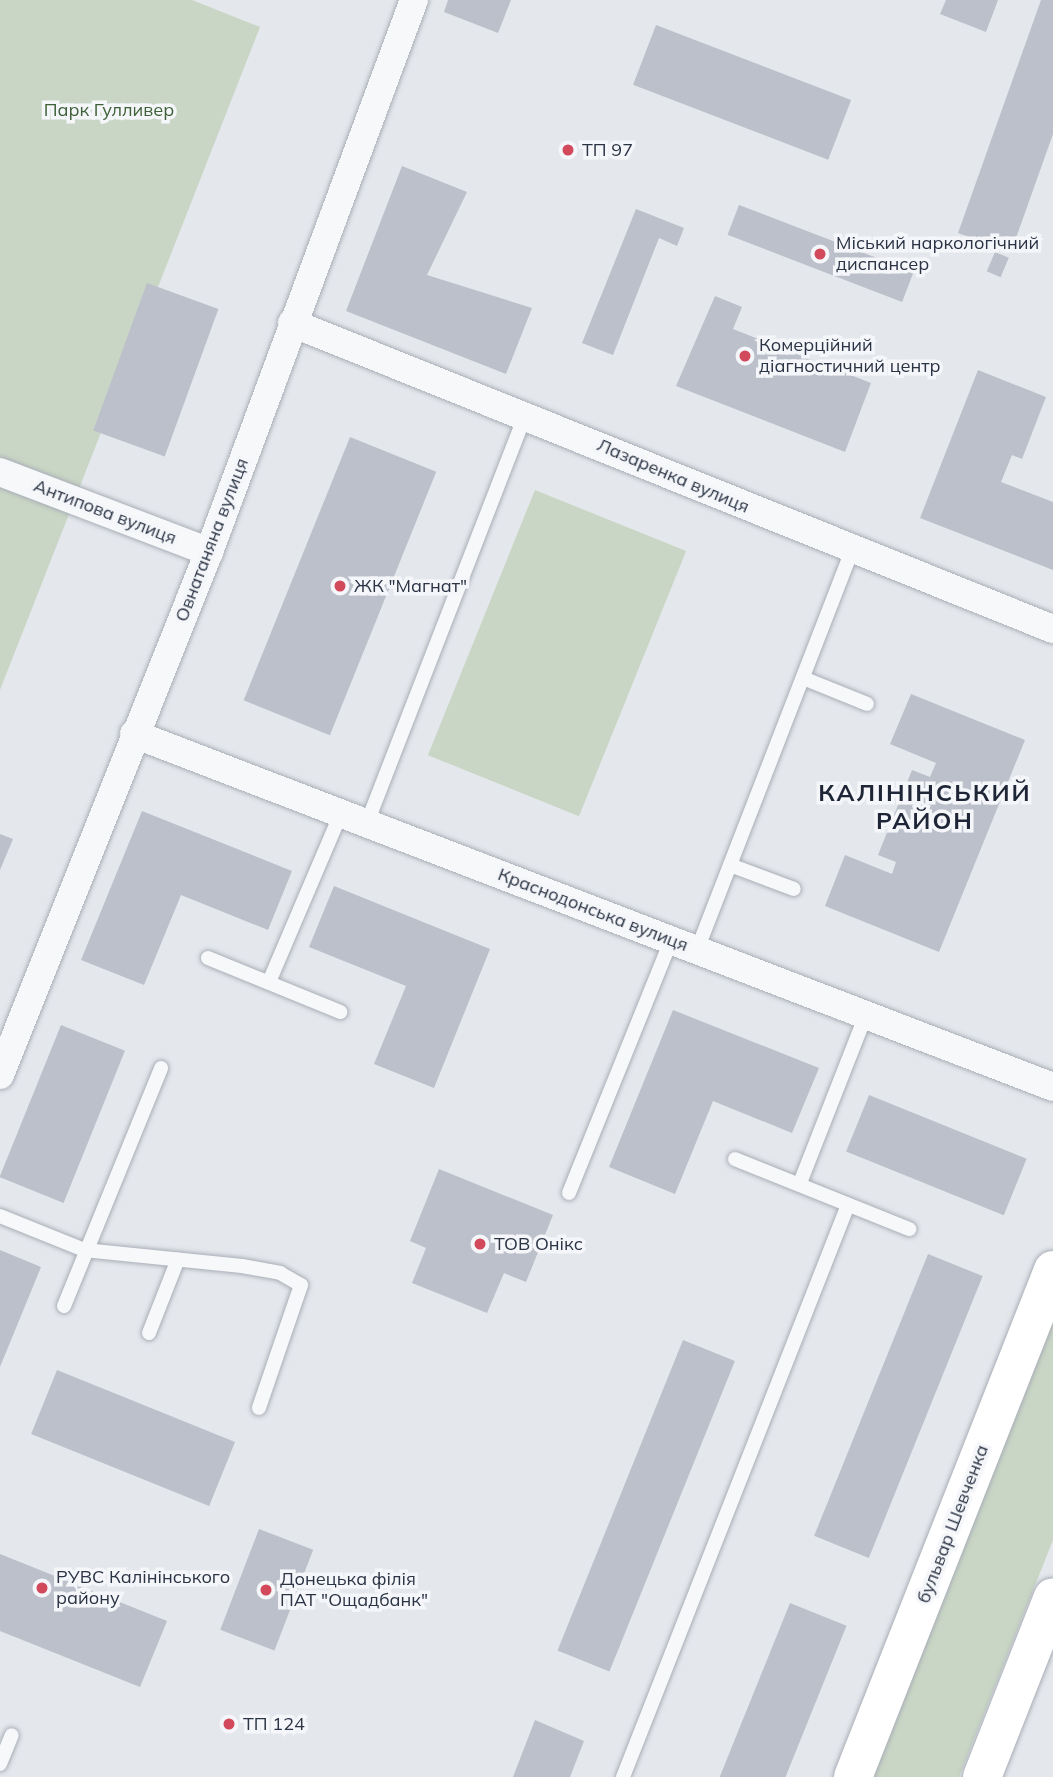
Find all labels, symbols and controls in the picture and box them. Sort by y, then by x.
park label: Парк Гулливер [44,99,174,121]
place label: ТП 97 [582,139,633,161]
marker: ТП 97 [560,142,576,158]
place label: Міський наркологічний диспансер [836,233,1039,276]
marker: Міський наркологічний диспансер [810,244,830,264]
place label: Комерційний діагностичний центр [759,335,941,378]
marker: Комерційний діагностичний центр [737,348,753,364]
street label: Лазаренка вулиця [594,434,752,518]
street label: Овнатаняна вулиця [171,455,253,625]
street label: Антипова вулиця [31,475,179,549]
place label: ЖК "Магнат" [354,575,467,597]
marker: ЖК "Магнат" [332,578,348,594]
district label: КАЛІНІНСЬКИЙ РАЙОН [820,779,1030,835]
street label: Краснодонська вулиця [495,864,691,956]
place label: ТОВ Онікс [494,1233,583,1255]
marker: ТОВ Онікс [472,1236,488,1252]
street label: бульвар Шевченка [913,1442,993,1606]
place label: РУВС Калінінського району [56,1567,230,1610]
place label: Донецька філія ПАТ "Ощадбанк" [280,1569,428,1612]
marker: РУВС Калінінського району [34,1580,50,1596]
marker: Донецька філія ПАТ "Ощадбанк" [258,1582,274,1598]
place label: ТП 124 [243,1713,305,1735]
marker: ТП 124 [221,1716,237,1732]

